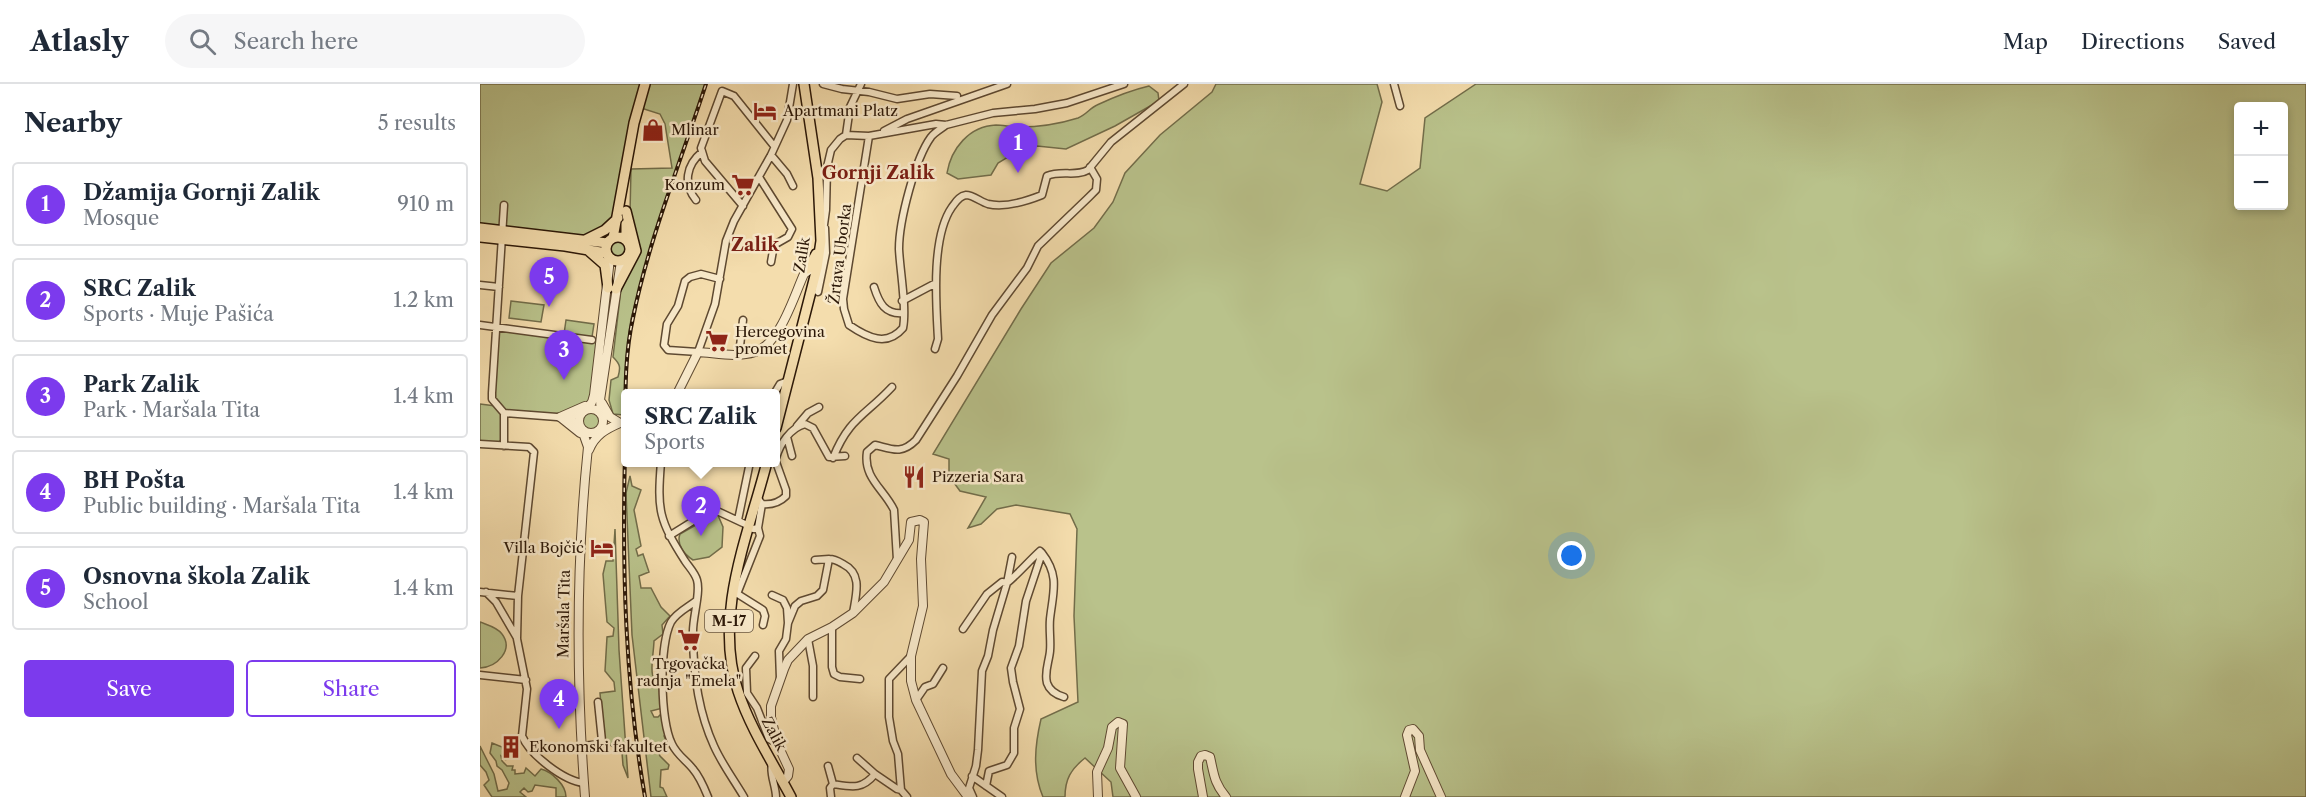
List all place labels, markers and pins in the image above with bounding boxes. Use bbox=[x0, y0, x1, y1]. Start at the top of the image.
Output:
hotel icon: Apartmani Platz bbox=[752, 98, 778, 124]
place label: Apartmani Platz bbox=[782, 101, 898, 120]
shop icon: Mlinar bbox=[640, 117, 666, 143]
place label: Mlinar bbox=[671, 120, 719, 139]
pin: 1 bbox=[998, 124, 1038, 173]
supermarket icon: Konzum bbox=[730, 172, 756, 198]
place label: Konzum bbox=[664, 175, 725, 194]
pin: 5 bbox=[530, 258, 568, 307]
place label: Hercegovina promet bbox=[735, 322, 825, 358]
supermarket icon: Hercegovina promet bbox=[704, 328, 730, 354]
pin: 3 bbox=[544, 330, 584, 380]
restaurant icon: Pizzeria Sara bbox=[901, 464, 927, 490]
place label: Pizzeria Sara bbox=[932, 467, 1024, 486]
pin: 2 bbox=[682, 486, 720, 536]
hotel icon: Villa Bojčić bbox=[589, 535, 615, 561]
place label: Villa Bojčić bbox=[502, 538, 584, 557]
supermarket icon: Trgovačka radnja "Emela" bbox=[676, 627, 702, 653]
place label: Trgovačka radnja "Emela" bbox=[637, 654, 741, 690]
pin: 4 bbox=[540, 680, 578, 729]
building icon: Ekonomski fakultet bbox=[498, 734, 524, 760]
place label: Ekonomski fakultet bbox=[529, 737, 668, 756]

